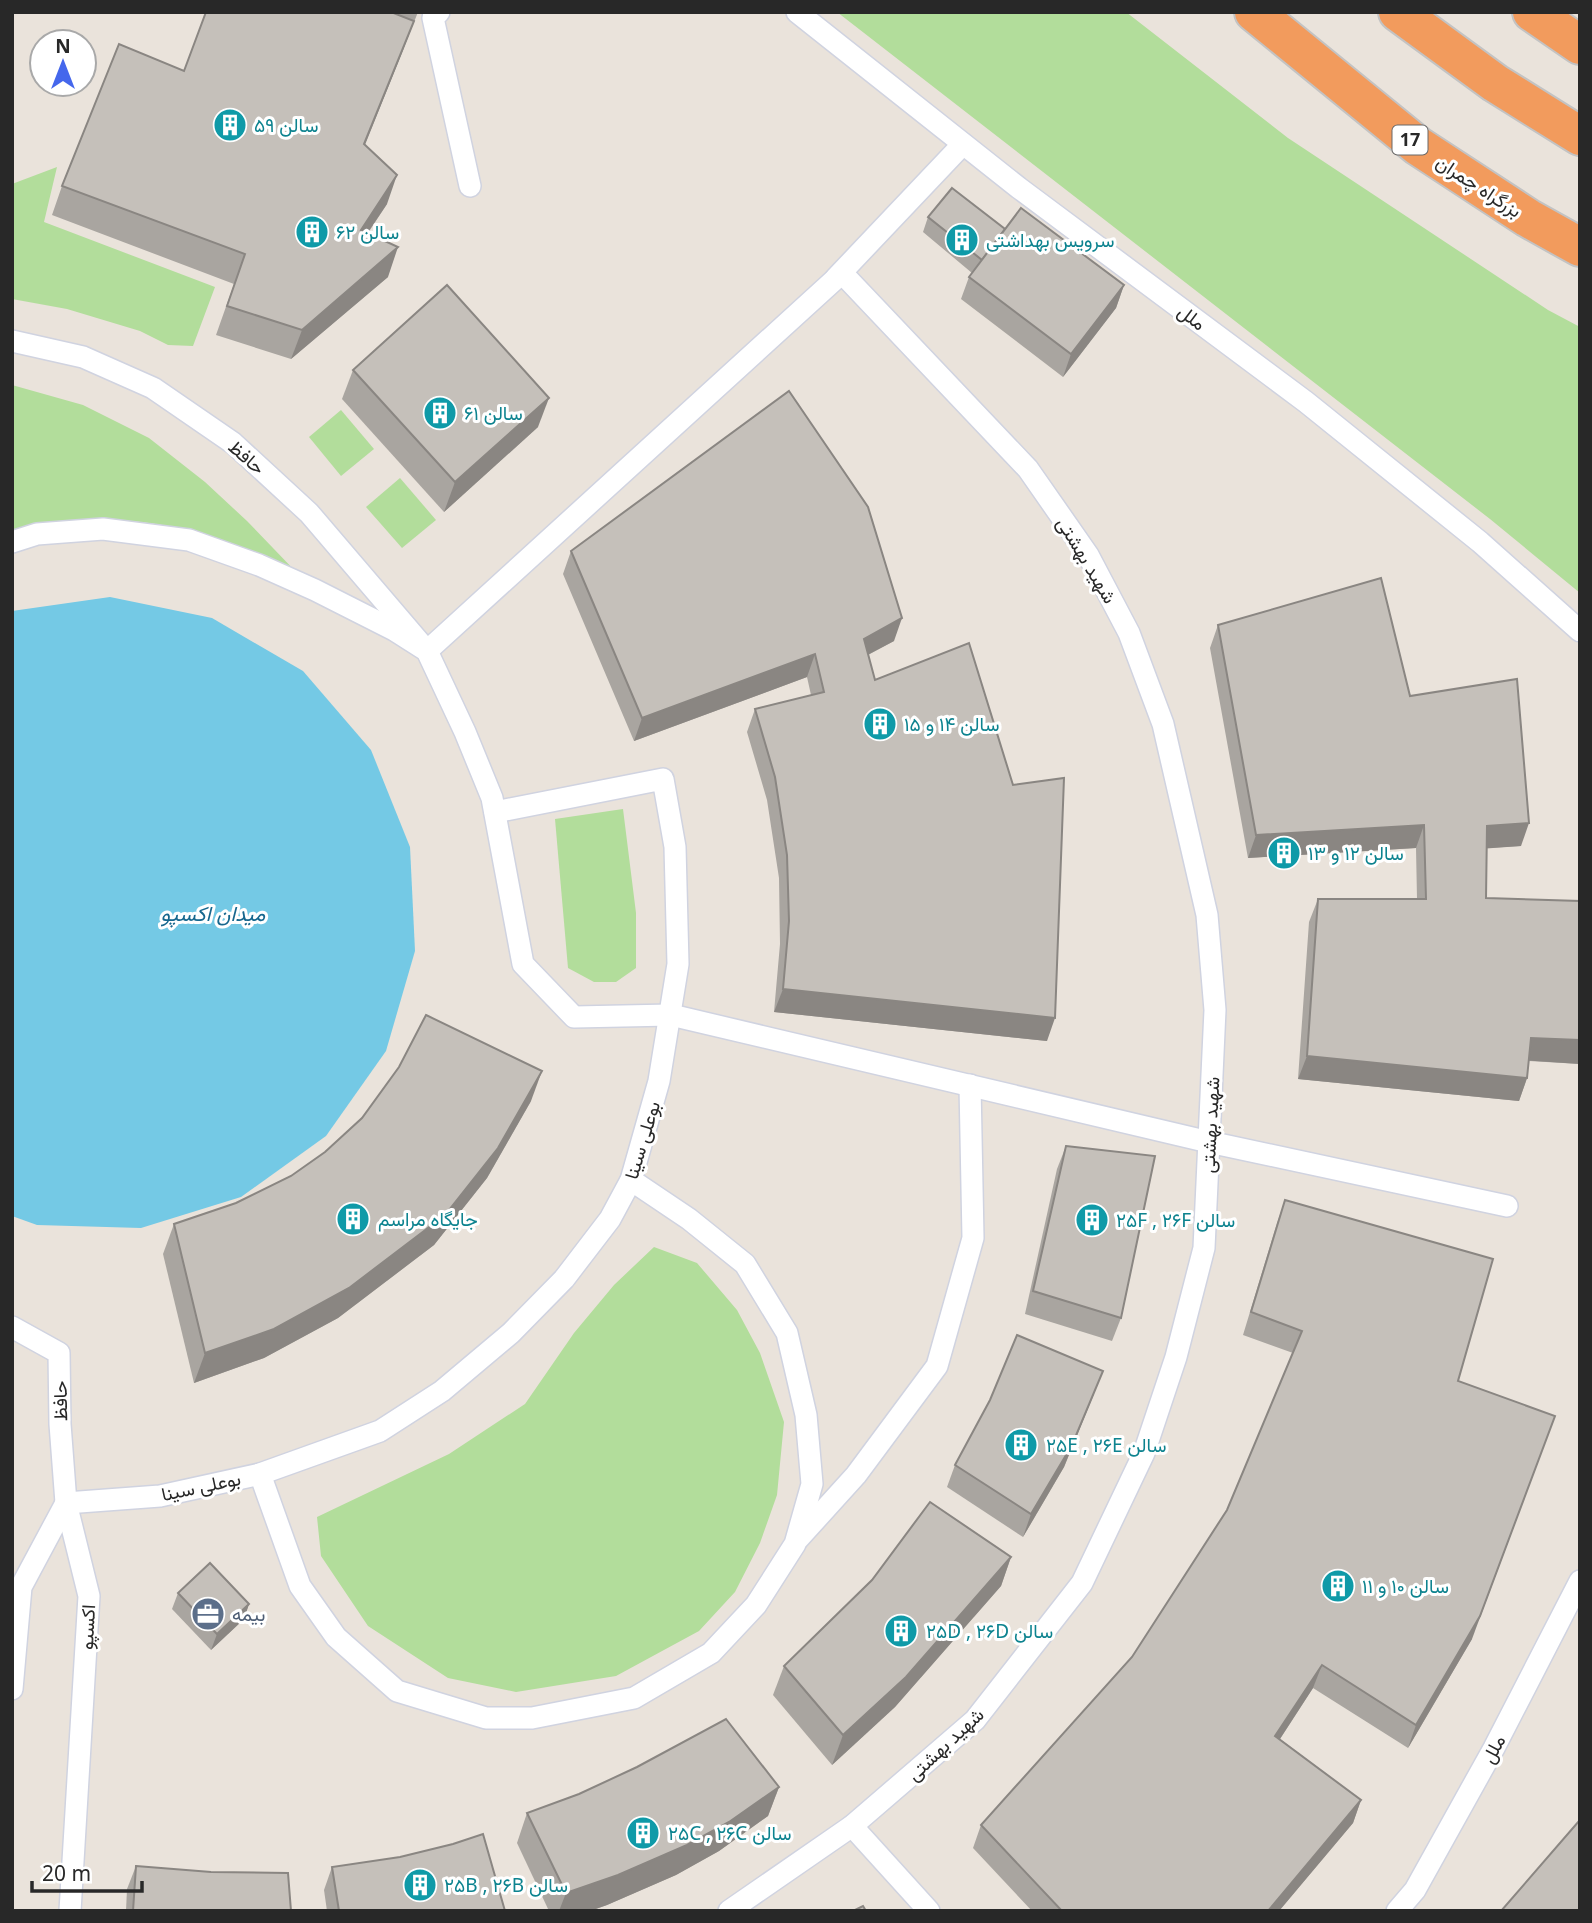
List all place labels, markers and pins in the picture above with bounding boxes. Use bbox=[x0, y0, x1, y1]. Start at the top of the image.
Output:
building icon: سالن ۵۹ bbox=[211, 106, 249, 144]
place label: سالن ۵۹ bbox=[254, 112, 318, 138]
building icon: سالن ۶۲ bbox=[293, 213, 331, 251]
place label: سالن ۶۲ bbox=[336, 219, 399, 245]
building icon: سرویس بهداشتی bbox=[943, 221, 981, 259]
place label: سرویس بهداشتی bbox=[986, 227, 1115, 253]
building icon: سالن ۶۱ bbox=[421, 394, 459, 432]
place label: سالن ۶۱ bbox=[464, 400, 523, 426]
building icon: سالن ۱۴ و ۱۵ bbox=[861, 705, 899, 743]
place label: سالن ۱۴ و ۱۵ bbox=[904, 711, 999, 737]
building icon: سالن ۱۲ و ۱۳ bbox=[1265, 834, 1303, 872]
place label: سالن ۱۲ و ۱۳ bbox=[1308, 840, 1404, 866]
building icon: جایگاه مراسم bbox=[334, 1200, 372, 1238]
building icon: ۲۵F , ۲۶F سالن bbox=[1073, 1201, 1111, 1239]
place label: جایگاه مراسم bbox=[378, 1206, 478, 1232]
place label: ۲۵F , ۲۶F سالن bbox=[1116, 1207, 1235, 1233]
building icon: ۲۵E , ۲۶E سالن bbox=[1002, 1426, 1040, 1464]
place label: ۲۵E , ۲۶E سالن bbox=[1046, 1432, 1167, 1458]
building icon: سالن ۱۰ و ۱۱ bbox=[1319, 1567, 1357, 1605]
place label: سالن ۱۰ و ۱۱ bbox=[1362, 1573, 1449, 1599]
office icon: بیمه bbox=[189, 1595, 227, 1633]
place label: بیمه bbox=[232, 1601, 265, 1627]
building icon: ۲۵D , ۲۶D سالن bbox=[882, 1612, 920, 1650]
place label: ۲۵D , ۲۶D سالن bbox=[926, 1618, 1053, 1644]
building icon: ۲۵C , ۲۶C سالن bbox=[624, 1814, 662, 1852]
place label: ۲۵C , ۲۶C سالن bbox=[668, 1820, 791, 1846]
building icon: ۲۵B , ۲۶B سالن bbox=[401, 1866, 439, 1904]
place label: ۲۵B , ۲۶B سالن bbox=[444, 1872, 568, 1898]

